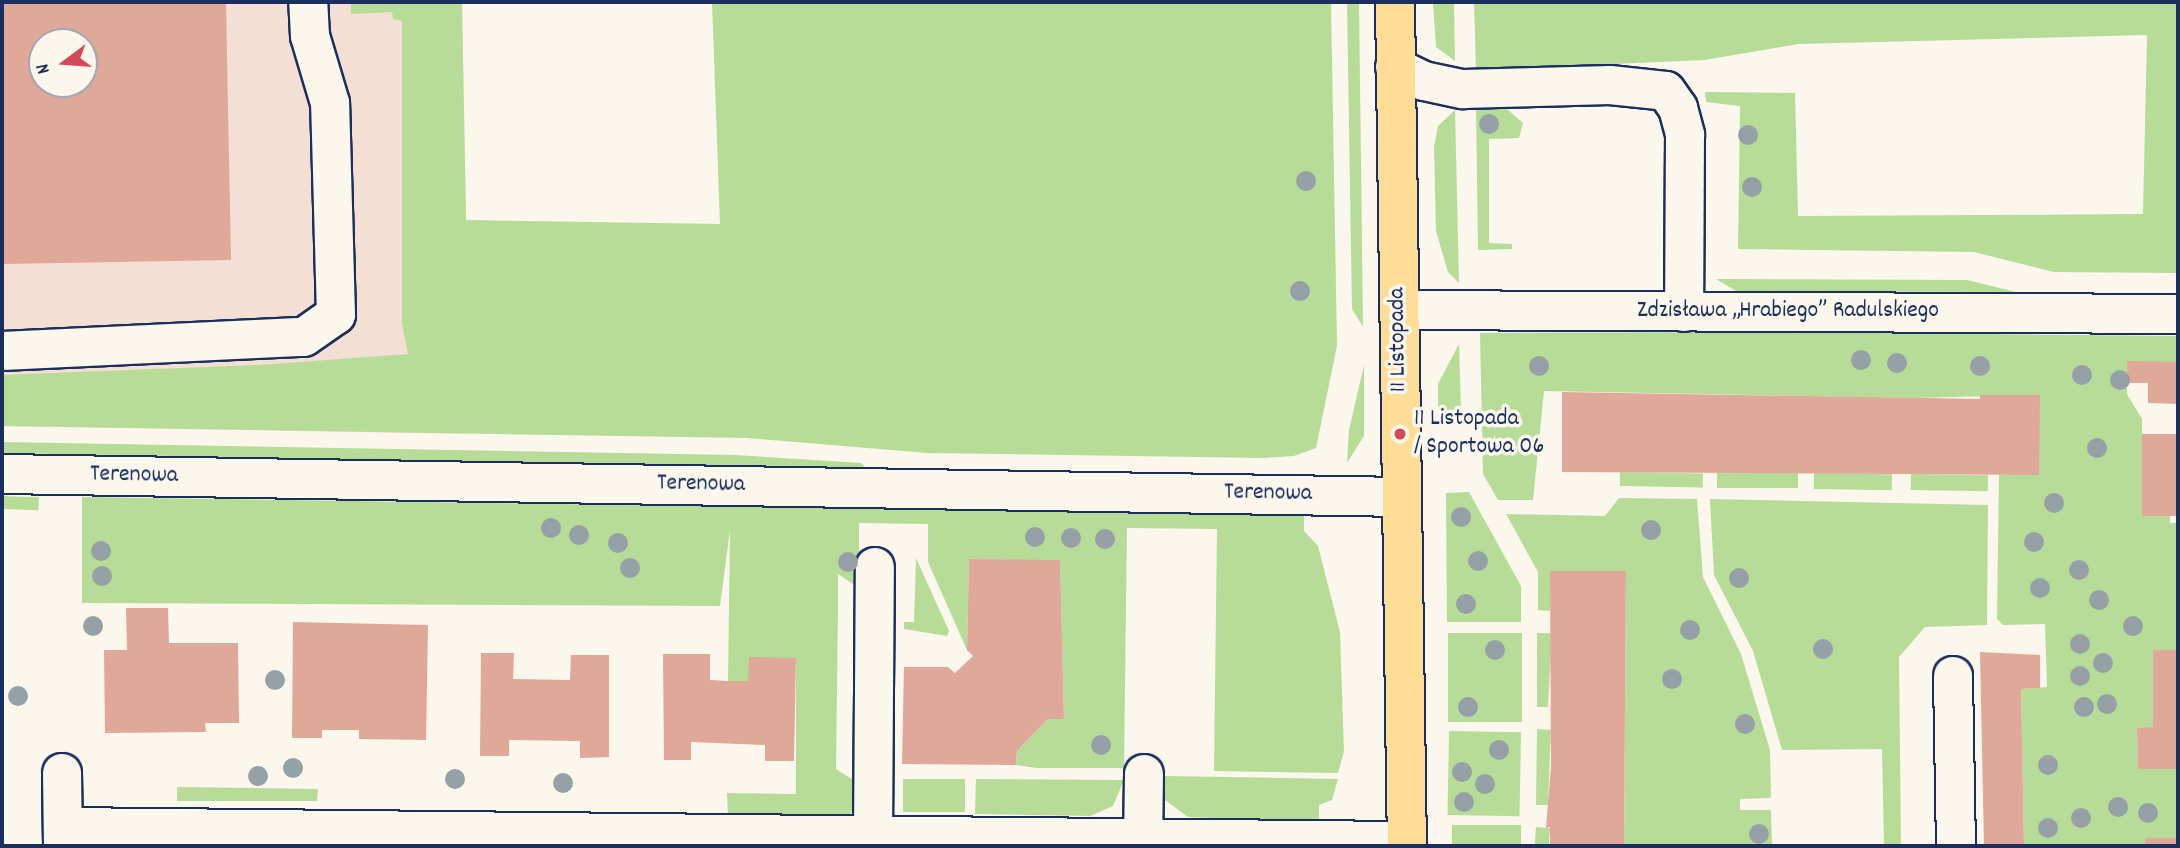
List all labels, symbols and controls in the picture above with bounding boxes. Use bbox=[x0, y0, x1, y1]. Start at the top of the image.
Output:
north arrow bbox=[28, 28, 98, 98]
text: N bbox=[30, 60, 59, 77]
street label: 11 Listopada bbox=[1384, 287, 1414, 393]
street label: Zdzisława „Hrabiego” Radulskiego bbox=[1637, 298, 1939, 326]
place label: 11 Listopada / Sportowa 06 bbox=[1414, 406, 1544, 462]
marker: 11 Listopada / Sportowa 06 bbox=[1392, 426, 1408, 442]
street label: Terenowa bbox=[90, 461, 178, 491]
street label: Terenowa bbox=[657, 470, 745, 500]
street label: Terenowa bbox=[1224, 479, 1312, 509]

